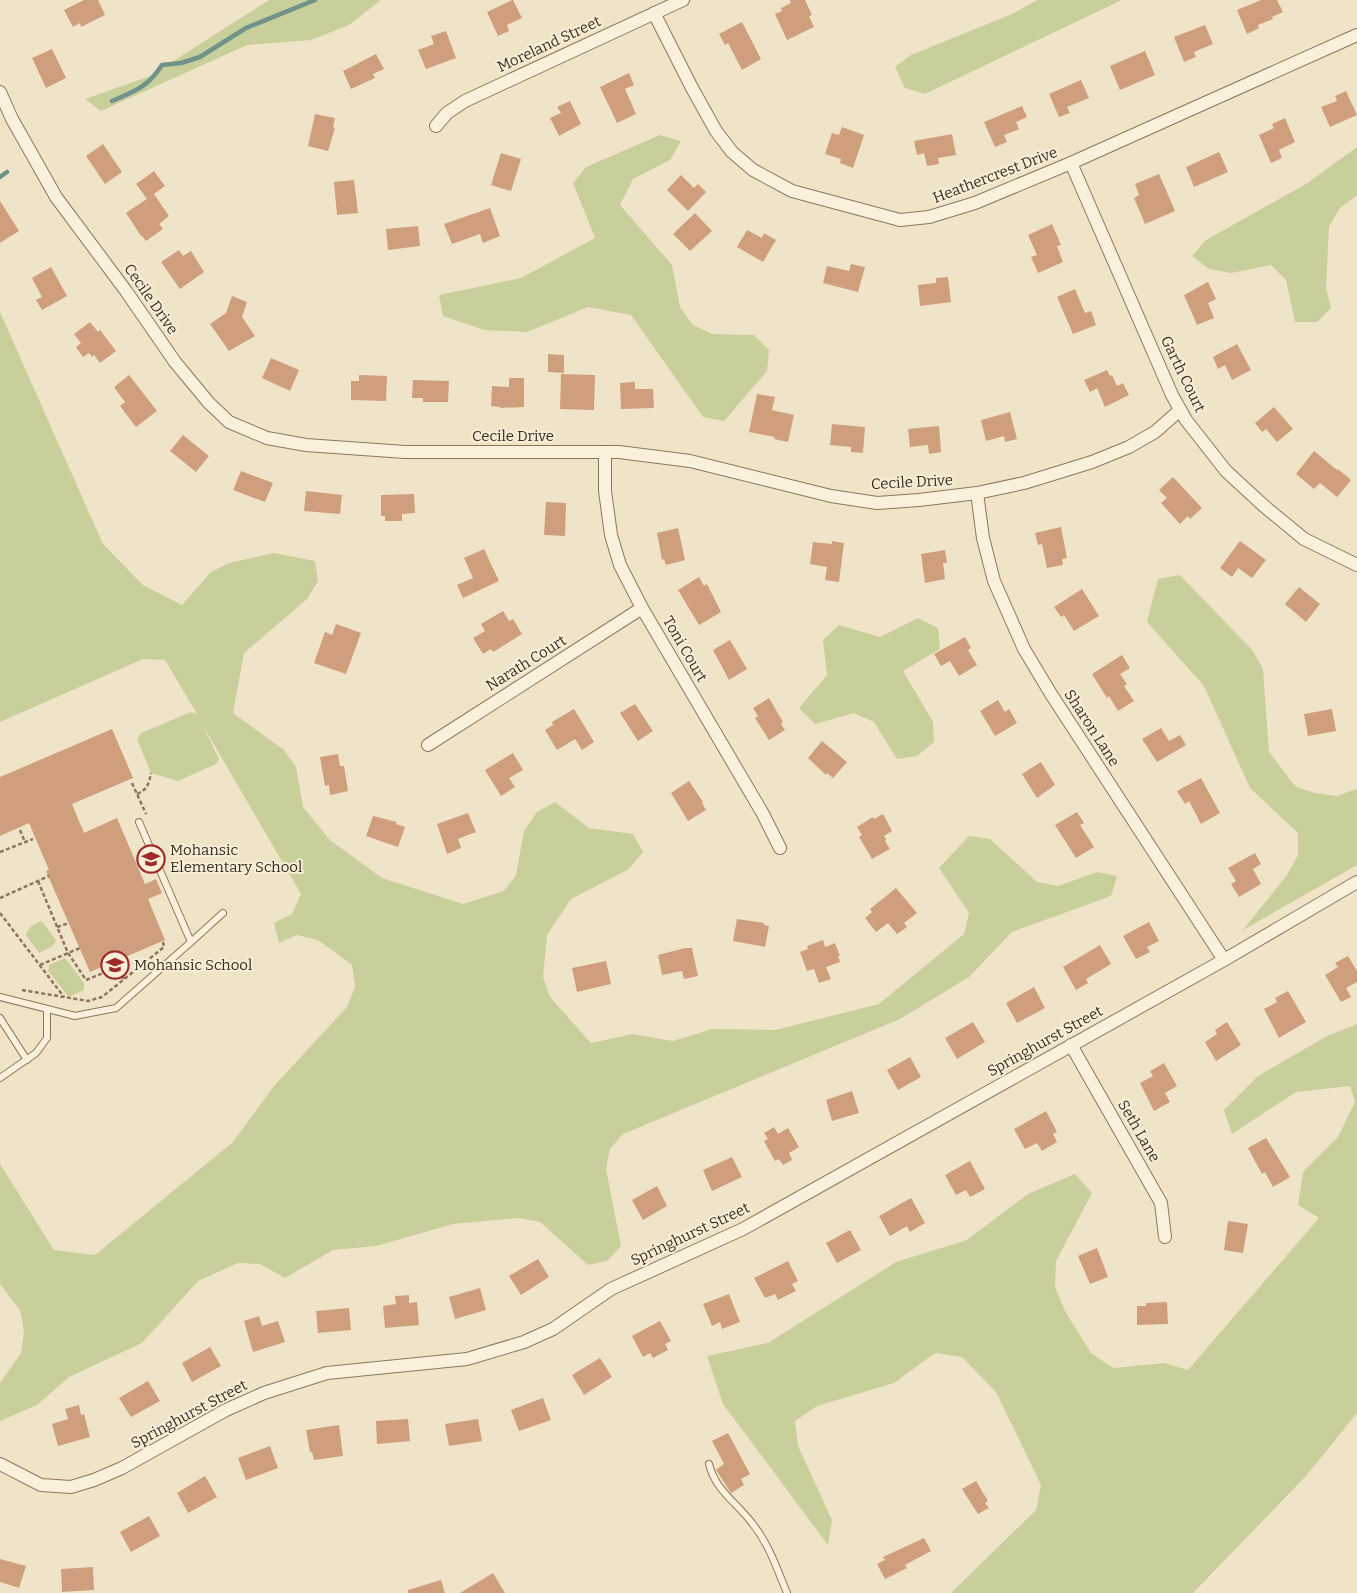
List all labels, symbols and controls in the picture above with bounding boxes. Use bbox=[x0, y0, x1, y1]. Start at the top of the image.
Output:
street label: Moreland Street bbox=[494, 12, 604, 76]
street label: Heathercrest Drive bbox=[930, 143, 1060, 207]
street label: Cecile Drive bbox=[120, 260, 182, 338]
street label: Garth Court bbox=[1157, 333, 1209, 416]
street label: Cecile Drive bbox=[472, 427, 554, 445]
street label: Cecile Drive bbox=[871, 471, 953, 493]
street label: Toni Court bbox=[659, 613, 711, 686]
street label: Narath Court bbox=[483, 631, 570, 695]
street label: Sharon Lane bbox=[1061, 686, 1123, 770]
place label: Mohansic Elementary School bbox=[170, 841, 302, 876]
school or university icon: Mohansic Elementary School bbox=[136, 844, 166, 874]
school or university icon: Mohansic School bbox=[100, 950, 130, 980]
place label: Mohansic School bbox=[134, 956, 252, 974]
street label: Springhurst Street bbox=[984, 1002, 1106, 1080]
street label: Seth Lane bbox=[1114, 1097, 1164, 1165]
street label: Springhurst Street bbox=[628, 1198, 753, 1269]
street label: Springhurst Street bbox=[128, 1375, 251, 1452]

